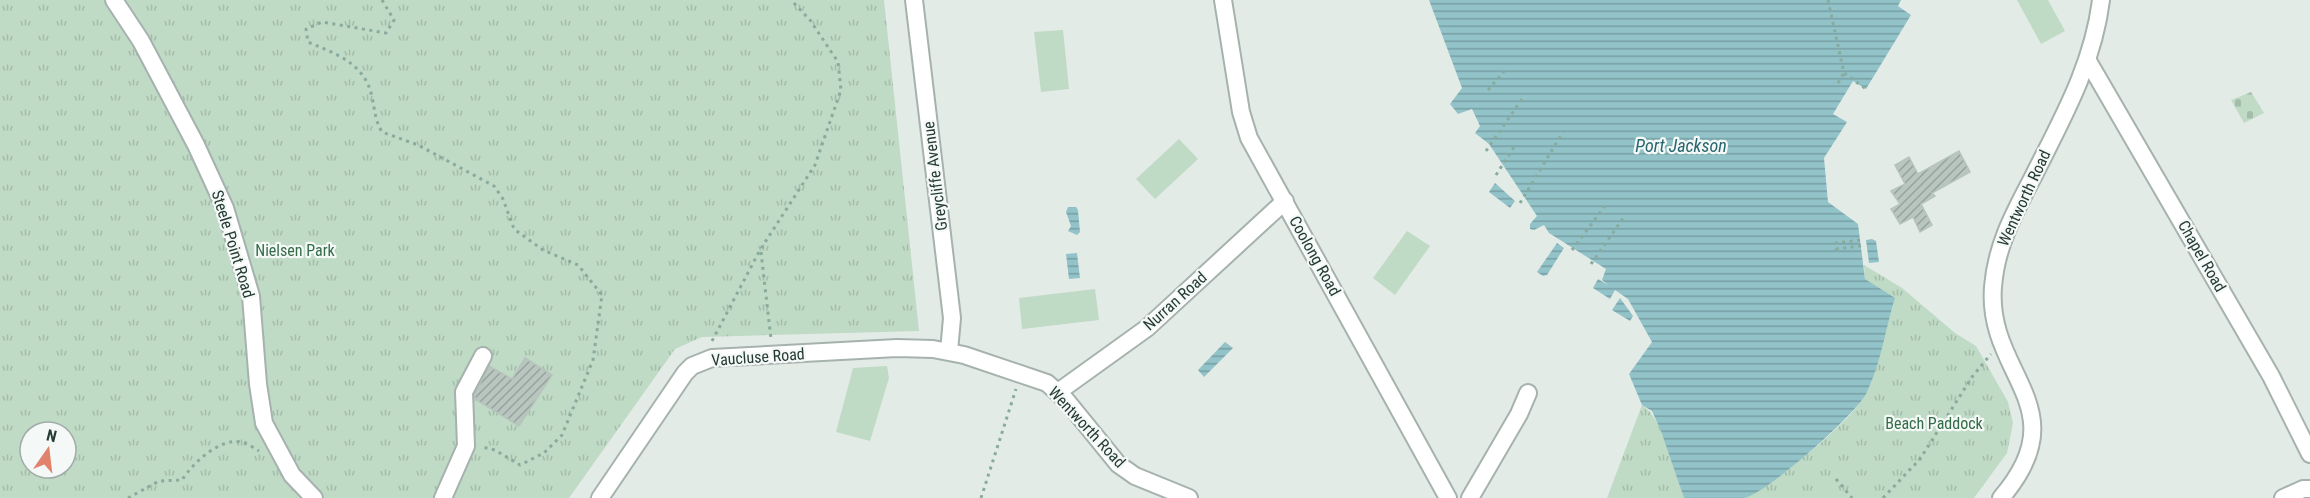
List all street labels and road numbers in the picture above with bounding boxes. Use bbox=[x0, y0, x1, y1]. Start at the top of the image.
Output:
street label: Greycliffe Avenue bbox=[919, 120, 951, 232]
street label: Wentworth Road bbox=[1993, 147, 2055, 249]
street label: Steele Point Road bbox=[208, 188, 258, 300]
street label: Coolong Road bbox=[1285, 213, 1345, 299]
street label: Chapel Road bbox=[2174, 217, 2230, 295]
street label: Nurran Road bbox=[1140, 268, 1210, 334]
street label: Vaucluse Road bbox=[711, 344, 805, 370]
street label: Wentworth Road bbox=[1045, 383, 1129, 471]

